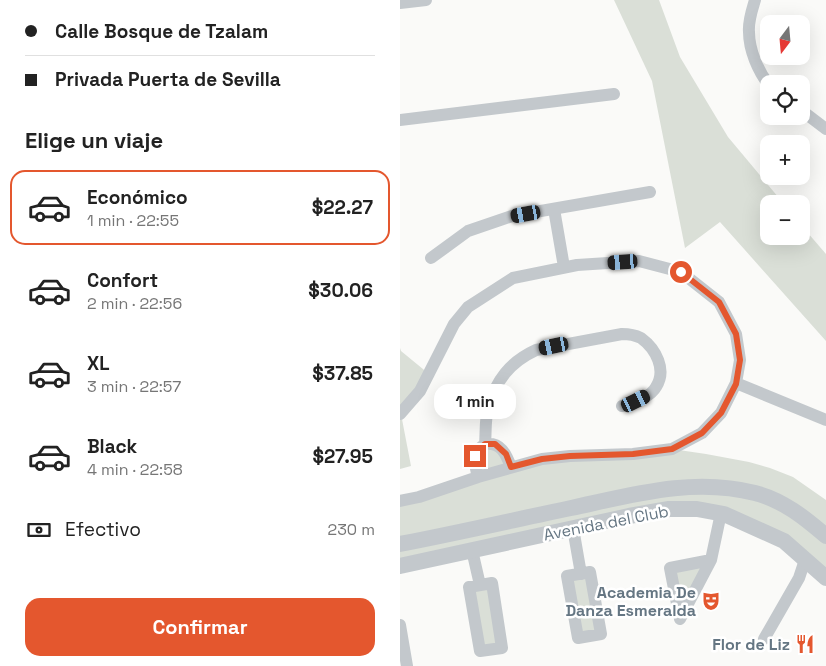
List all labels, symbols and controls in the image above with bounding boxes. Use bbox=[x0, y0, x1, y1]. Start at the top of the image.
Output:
north arrow bbox=[760, 15, 810, 65]
map controls bbox=[760, 15, 810, 245]
text: Calle Bosque de Tzalam bbox=[55, 19, 268, 44]
text: Privada Puerta de Sevilla bbox=[55, 67, 281, 92]
button: locate bbox=[760, 75, 810, 125]
text: Elige un viaje bbox=[25, 126, 163, 154]
button: + bbox=[760, 135, 810, 185]
icon: car bbox=[27, 185, 72, 230]
text: Económico bbox=[87, 185, 188, 210]
text: $22.27 bbox=[312, 195, 373, 220]
button: − bbox=[760, 195, 810, 245]
car bbox=[509, 204, 542, 224]
text: 1 min · 22:55 bbox=[87, 210, 179, 231]
car bbox=[607, 253, 638, 271]
route start bbox=[670, 261, 692, 283]
icon: car bbox=[27, 268, 72, 313]
text: Confort bbox=[87, 268, 158, 293]
text: $30.06 bbox=[308, 278, 373, 303]
text: 2 min · 22:56 bbox=[87, 293, 182, 314]
car bbox=[537, 336, 570, 356]
icon: car bbox=[27, 351, 72, 396]
text: XL bbox=[87, 351, 110, 376]
text: $37.85 bbox=[312, 361, 373, 386]
text: 3 min · 22:57 bbox=[87, 376, 181, 397]
callout: 1 min bbox=[434, 384, 516, 418]
car bbox=[619, 388, 652, 414]
text: 1 min bbox=[455, 391, 495, 412]
icon: car bbox=[27, 434, 72, 479]
text: Black bbox=[87, 434, 137, 459]
text: $27.95 bbox=[312, 444, 373, 469]
route end bbox=[464, 445, 486, 467]
text: 4 min · 22:58 bbox=[87, 459, 183, 480]
street label: Avenida del Club bbox=[542, 501, 670, 545]
icon: cash bbox=[25, 516, 53, 544]
text: Efectivo bbox=[65, 517, 141, 542]
text: 230 m bbox=[328, 519, 375, 540]
place label: Academia De Danza Esmeralda bbox=[565, 582, 696, 621]
theatre icon: Academia De Danza Esmeralda bbox=[700, 590, 722, 612]
button: Confirmar bbox=[25, 598, 375, 656]
restaurant icon: Flor de Liz bbox=[794, 633, 816, 655]
place label: Flor de Liz bbox=[712, 634, 790, 655]

